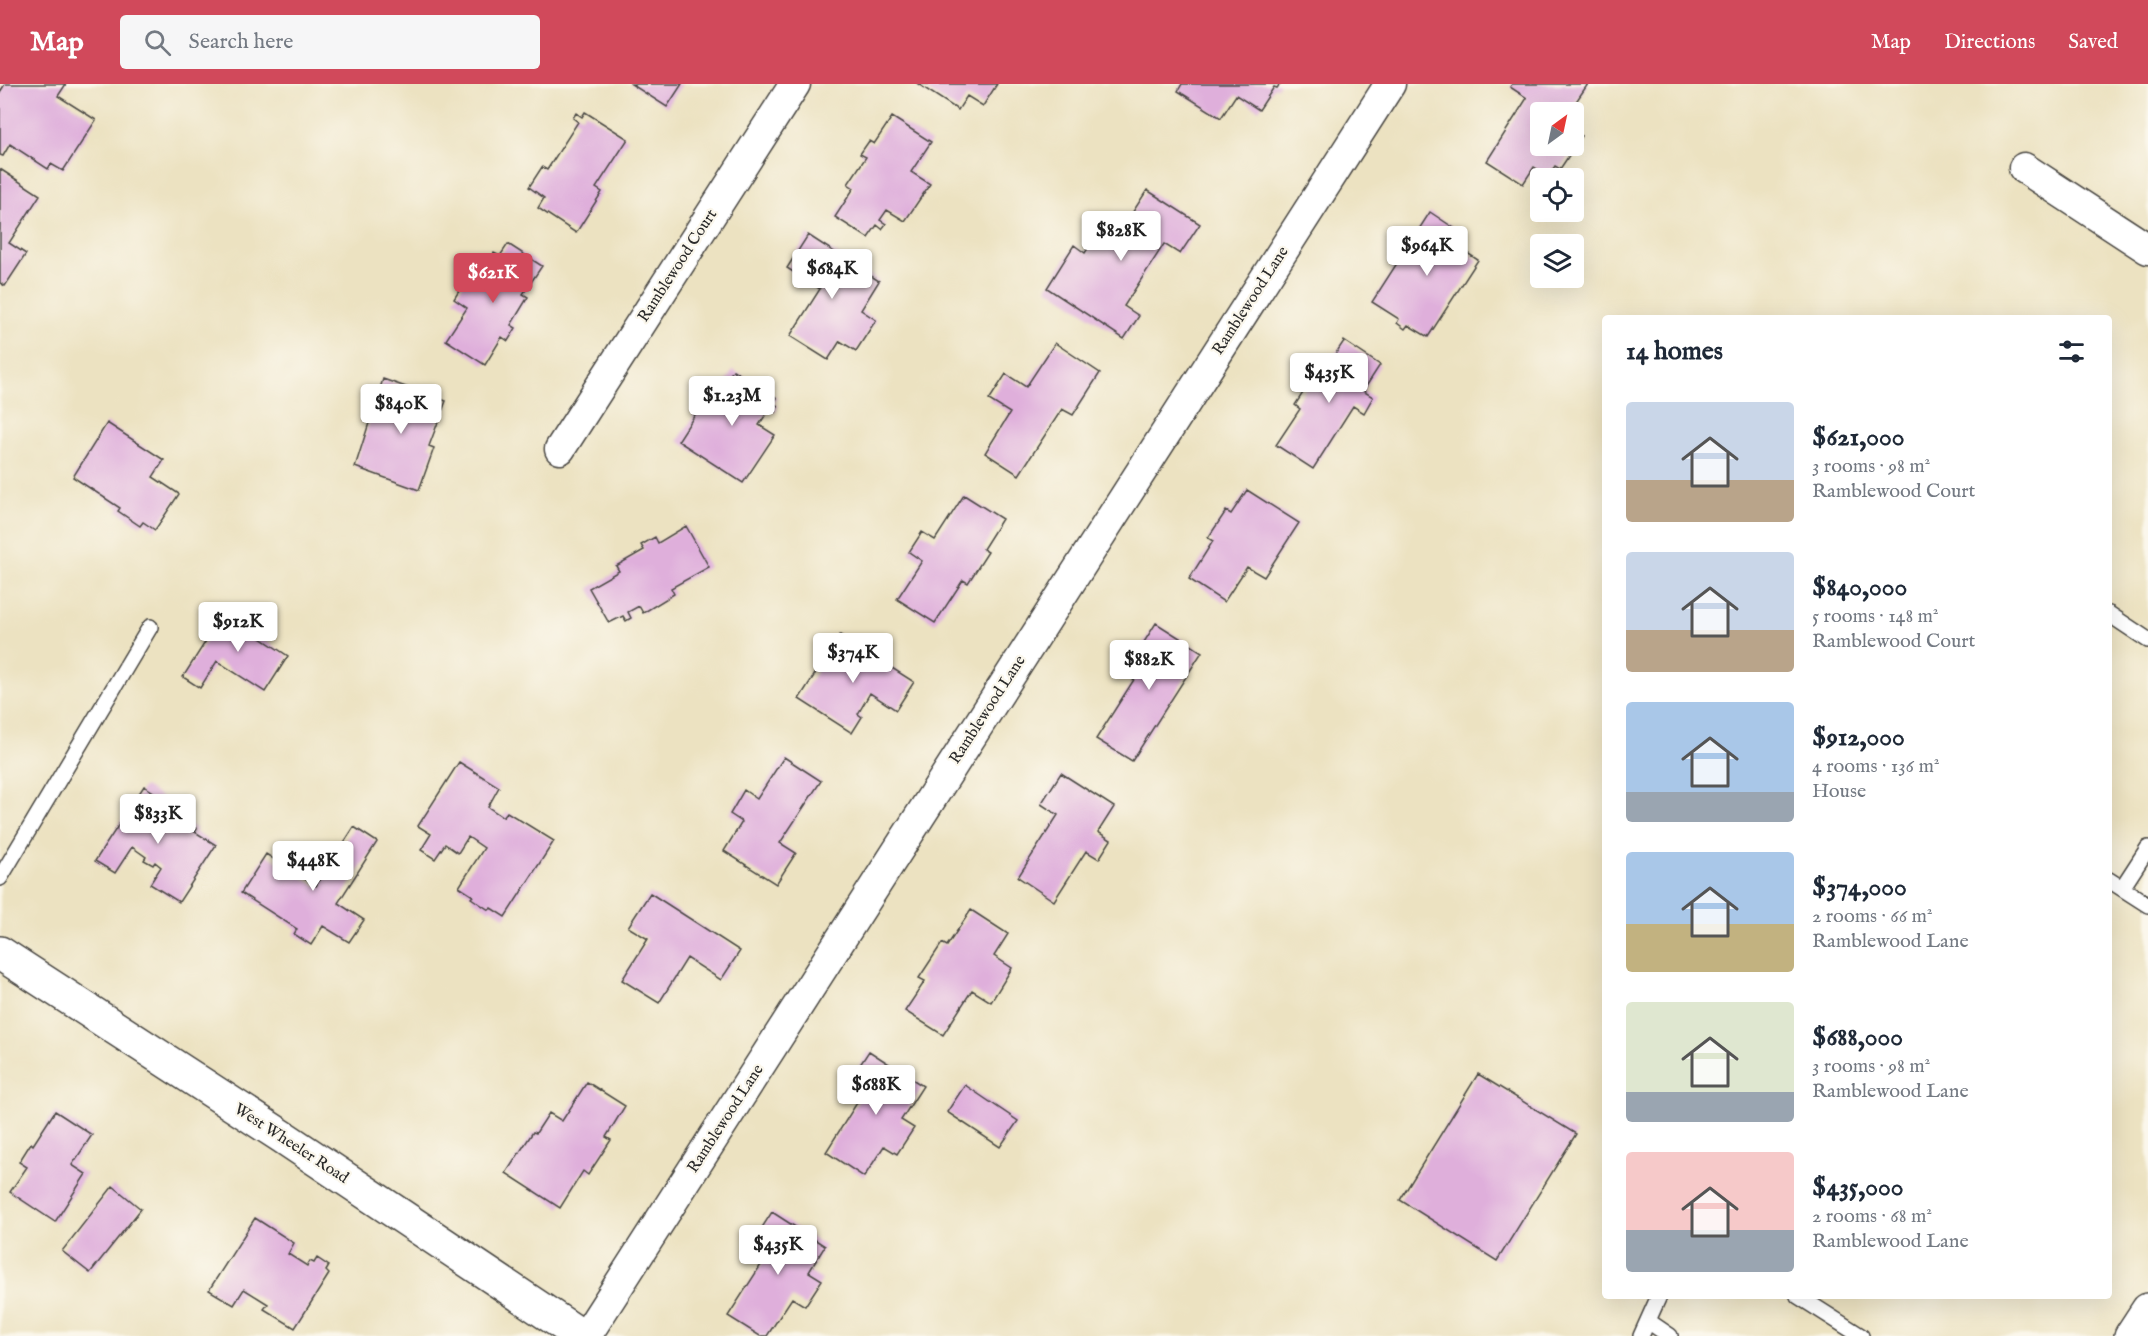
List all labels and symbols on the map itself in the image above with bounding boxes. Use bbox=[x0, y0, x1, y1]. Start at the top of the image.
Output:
north arrow bbox=[1530, 102, 1584, 156]
street label: Ramblewood Court bbox=[634, 205, 722, 326]
pin: $828K bbox=[1079, 211, 1163, 262]
pin: $964K bbox=[1385, 226, 1469, 277]
street label: Ramblewood Lane bbox=[1209, 243, 1293, 359]
pin: $684K bbox=[790, 249, 874, 300]
pin: $621K bbox=[451, 253, 535, 304]
pin: $435K bbox=[1287, 353, 1371, 404]
pin: $1.23M bbox=[683, 376, 781, 427]
pin: $840K bbox=[359, 384, 443, 435]
pin: $912K bbox=[196, 602, 280, 653]
pin: $374K bbox=[811, 633, 895, 684]
pin: $882K bbox=[1107, 640, 1191, 691]
street label: Ramblewood Lane bbox=[946, 652, 1030, 768]
pin: $833K bbox=[116, 794, 200, 845]
pin: $448K bbox=[271, 841, 355, 892]
street label: Ramblewood Lane bbox=[684, 1061, 768, 1177]
pin: $688K bbox=[834, 1065, 918, 1116]
street label: West Wheeler Road bbox=[230, 1099, 352, 1189]
pin: $435K bbox=[736, 1225, 820, 1276]

